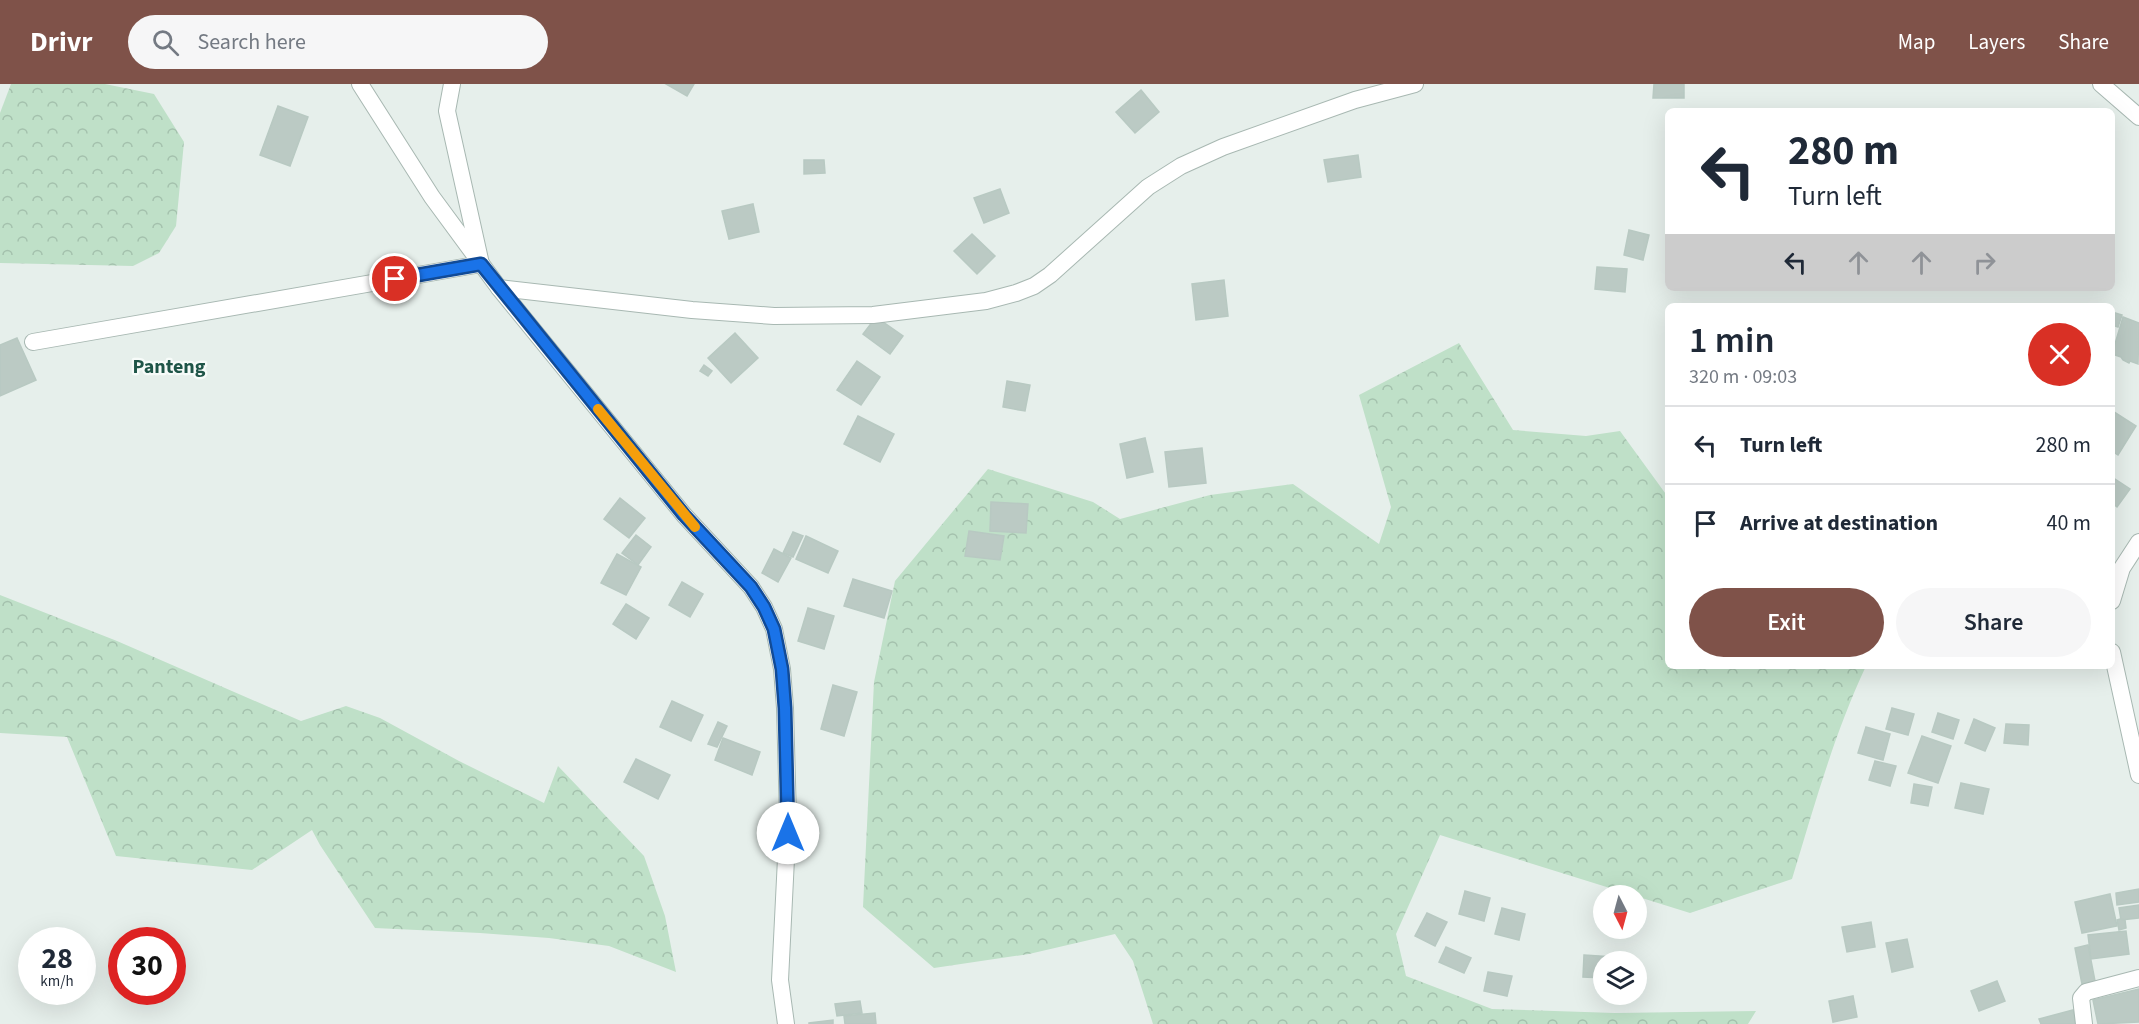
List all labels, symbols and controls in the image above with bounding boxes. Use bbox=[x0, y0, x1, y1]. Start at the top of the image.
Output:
search box bbox=[128, 15, 548, 69]
text: Drivr bbox=[30, 22, 92, 62]
icon: search bbox=[149, 26, 182, 59]
text: Search here bbox=[197, 26, 306, 58]
text: Map bbox=[1898, 27, 1935, 57]
text: Layers bbox=[1968, 27, 2025, 57]
text: Share bbox=[2058, 27, 2109, 57]
text: 280 m bbox=[1788, 121, 1899, 181]
icon: left bbox=[1689, 132, 1767, 210]
text: Turn left bbox=[1788, 177, 1882, 216]
icon: left bbox=[1779, 246, 1812, 279]
icon: ahead bbox=[1842, 246, 1875, 279]
icon: ahead bbox=[1905, 246, 1938, 279]
icon: right bbox=[1968, 246, 2001, 279]
pin bbox=[369, 253, 420, 304]
icon: arrive bbox=[378, 262, 411, 295]
text: 1 min bbox=[1689, 315, 1775, 366]
button: close bbox=[2028, 323, 2091, 386]
district label: Panteng bbox=[132, 353, 206, 381]
text: 320 m · 09:03 bbox=[1689, 363, 1797, 391]
icon: left bbox=[1689, 429, 1722, 462]
text: Turn left bbox=[1740, 429, 1822, 461]
text: 280 m bbox=[2036, 429, 2091, 461]
icon: arrive bbox=[1689, 507, 1722, 540]
text: Arrive at destination bbox=[1740, 507, 1938, 539]
text: 40 m bbox=[2046, 507, 2091, 539]
button: Exit bbox=[1689, 588, 1884, 657]
button: Share bbox=[1896, 588, 2091, 657]
position arrow bbox=[756, 801, 820, 865]
north arrow bbox=[1593, 885, 1647, 939]
map controls bbox=[1593, 885, 1647, 1005]
speed limit sign: 30 bbox=[108, 927, 186, 1005]
text: 28 bbox=[41, 937, 73, 980]
button: layers bbox=[1593, 951, 1647, 1005]
text: km/h bbox=[40, 971, 74, 992]

